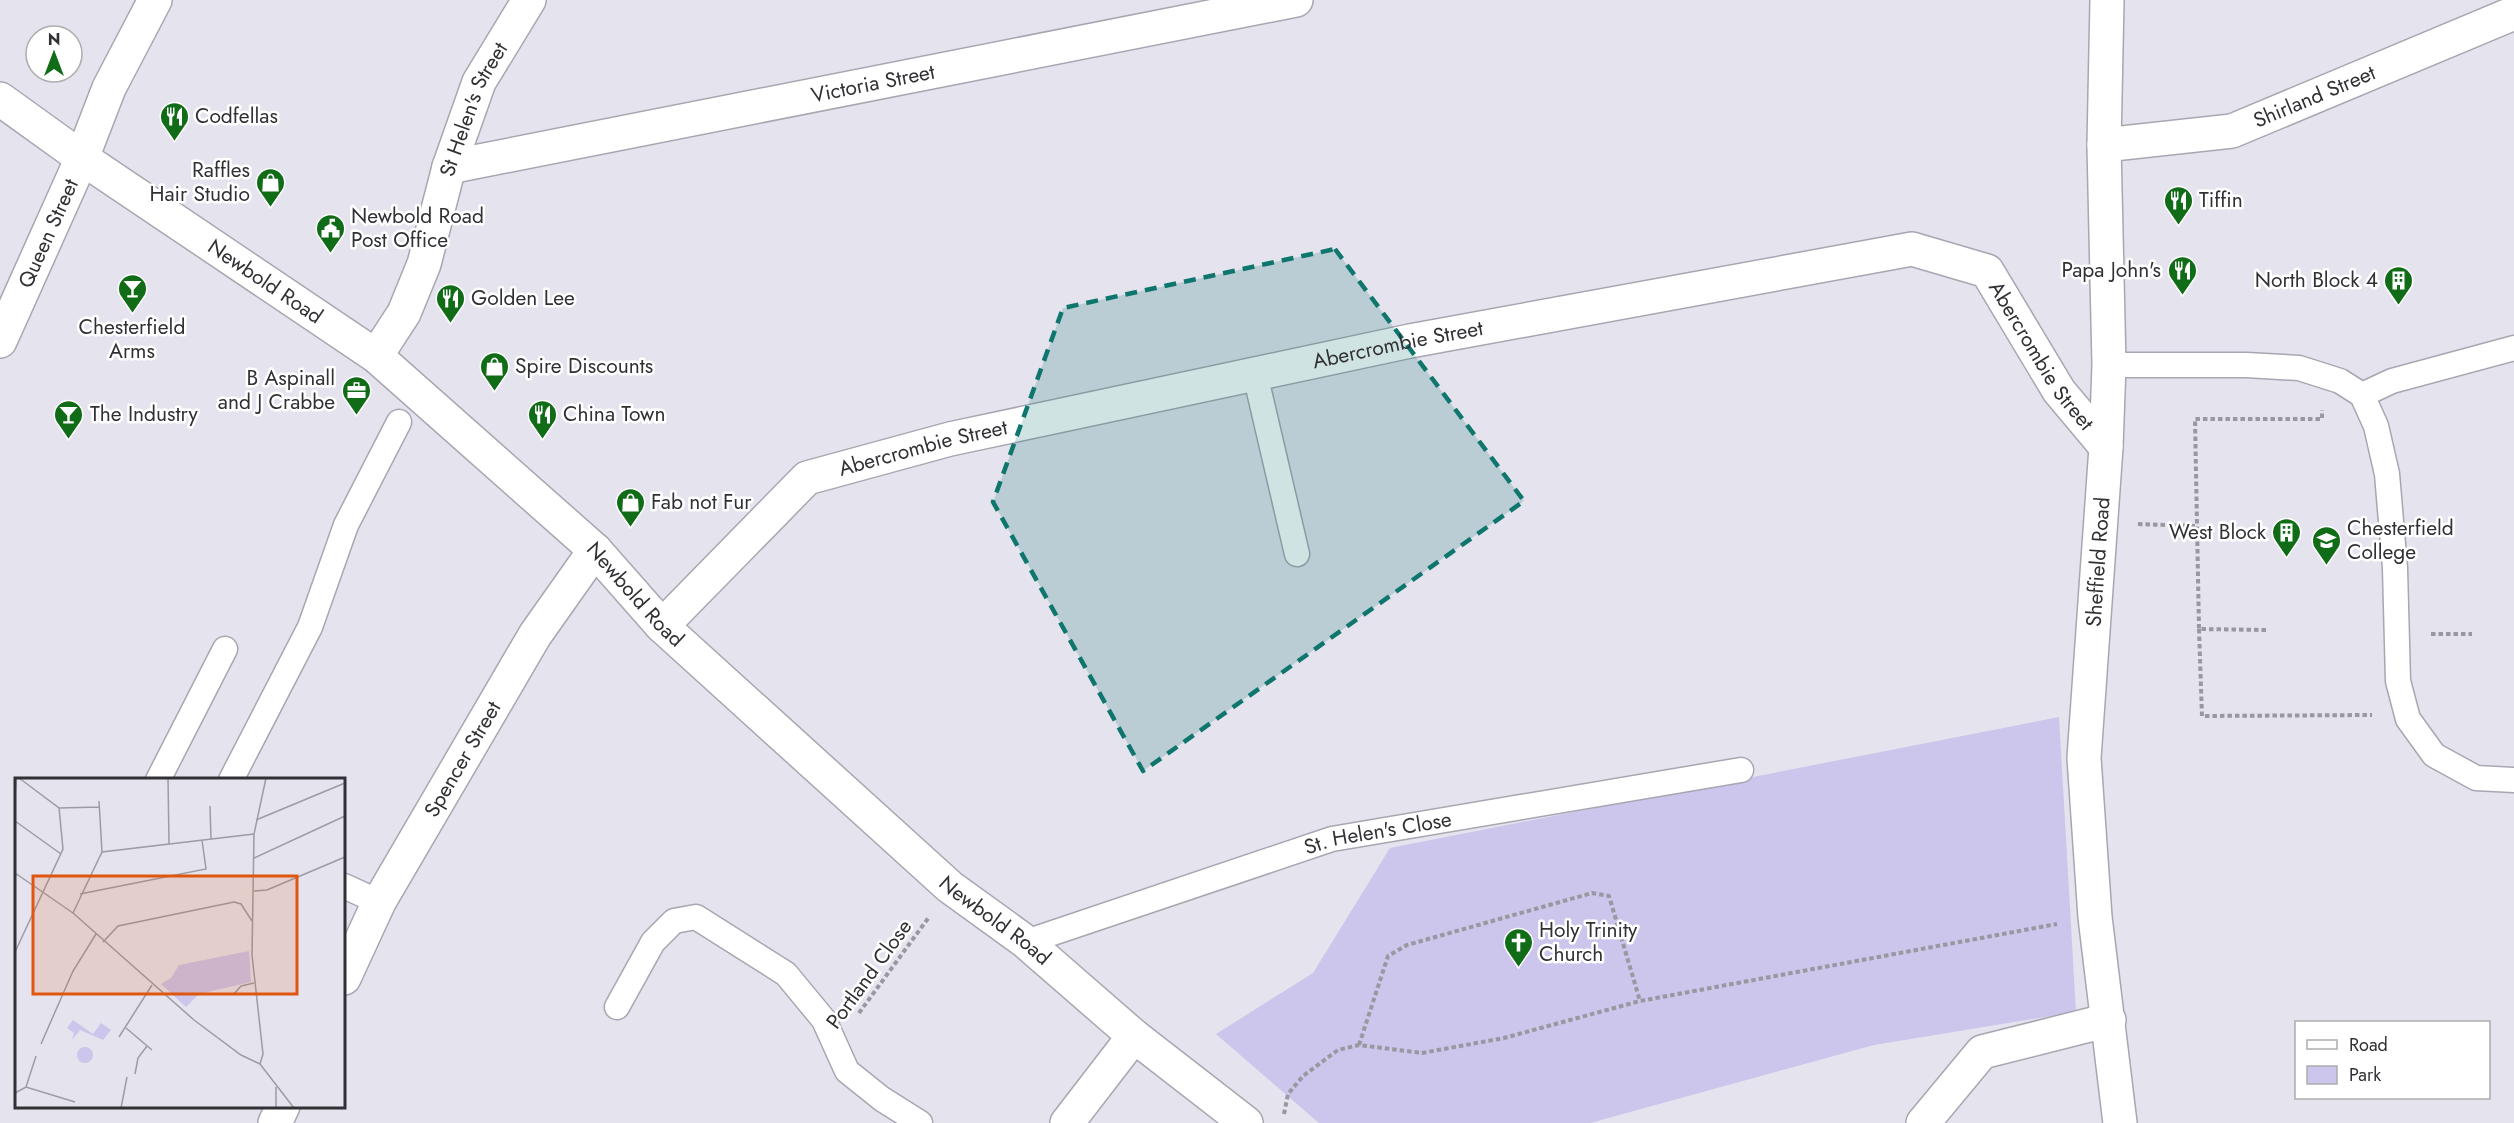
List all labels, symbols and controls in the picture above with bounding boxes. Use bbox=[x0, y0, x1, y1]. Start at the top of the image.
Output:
north arrow bbox=[24, 24, 84, 84]
text: N bbox=[48, 28, 60, 51]
street label: St Helen's Street bbox=[432, 36, 515, 180]
street label: Victoria Street bbox=[809, 57, 937, 110]
street label: Shirland Street bbox=[2249, 58, 2380, 135]
restaurant icon: Codfellas bbox=[158, 100, 190, 142]
place label: Codfellas bbox=[195, 101, 278, 131]
place label: Raffles Hair Studio bbox=[149, 155, 250, 209]
shop icon: Raffles Hair Studio bbox=[255, 166, 287, 208]
street label: Queen Street bbox=[11, 174, 86, 293]
restaurant icon: Tiffin bbox=[2162, 184, 2194, 226]
place label: Tiffin bbox=[2199, 185, 2243, 215]
place label: Newbold Road Post Office bbox=[351, 201, 484, 255]
public building icon: Newbold Road Post Office bbox=[314, 212, 346, 254]
street label: Newbold Road bbox=[202, 232, 329, 331]
restaurant icon: Papa John's bbox=[2166, 254, 2198, 296]
place label: Papa John's bbox=[2061, 255, 2161, 285]
building icon: North Block 4 bbox=[2383, 264, 2415, 306]
place label: North Block 4 bbox=[2255, 265, 2378, 295]
bar icon: Chesterfield Arms bbox=[116, 272, 148, 314]
street label: Abercrombie Street bbox=[1981, 275, 2101, 437]
restaurant icon: Golden Lee bbox=[434, 282, 466, 324]
place label: Golden Lee bbox=[471, 283, 575, 313]
place label: Chesterfield Arms bbox=[79, 312, 185, 366]
street label: Abercrombie Street bbox=[1310, 313, 1485, 376]
shop icon: Spire Discounts bbox=[478, 350, 510, 392]
place label: Spire Discounts bbox=[515, 351, 653, 381]
place label: B Aspinall and J Crabbe bbox=[218, 363, 335, 417]
office icon: B Aspinall and J Crabbe bbox=[340, 374, 372, 416]
bar icon: The Industry bbox=[53, 398, 85, 440]
restaurant icon: China Town bbox=[526, 398, 558, 440]
place label: The Industry bbox=[90, 399, 198, 429]
place label: China Town bbox=[563, 399, 665, 429]
street label: Abercrombie Street bbox=[835, 412, 1010, 484]
shop icon: Fab not Fur bbox=[614, 486, 646, 528]
place label: Fab not Fur bbox=[651, 487, 752, 517]
street label: Sheffield Road bbox=[2079, 496, 2117, 628]
place label: Chesterfield College bbox=[2347, 513, 2454, 567]
building icon: West Block bbox=[2271, 516, 2303, 558]
place label: West Block bbox=[2169, 517, 2267, 547]
school or university icon: Chesterfield College bbox=[2310, 524, 2342, 566]
street label: Newbold Road bbox=[579, 535, 691, 654]
street label: Spencer Street bbox=[417, 696, 508, 823]
inset map bbox=[15, 778, 345, 1108]
street label: St. Helen's Close bbox=[1300, 804, 1454, 862]
street label: Newbold Road bbox=[932, 869, 1057, 972]
street label: Portland Close bbox=[819, 913, 919, 1035]
place label: Holy Trinity Church bbox=[1539, 915, 1638, 969]
church icon: Holy Trinity Church bbox=[1502, 926, 1534, 968]
legend bbox=[2295, 1021, 2490, 1099]
text: Road bbox=[2349, 1032, 2388, 1058]
text: Park bbox=[2349, 1062, 2381, 1088]

